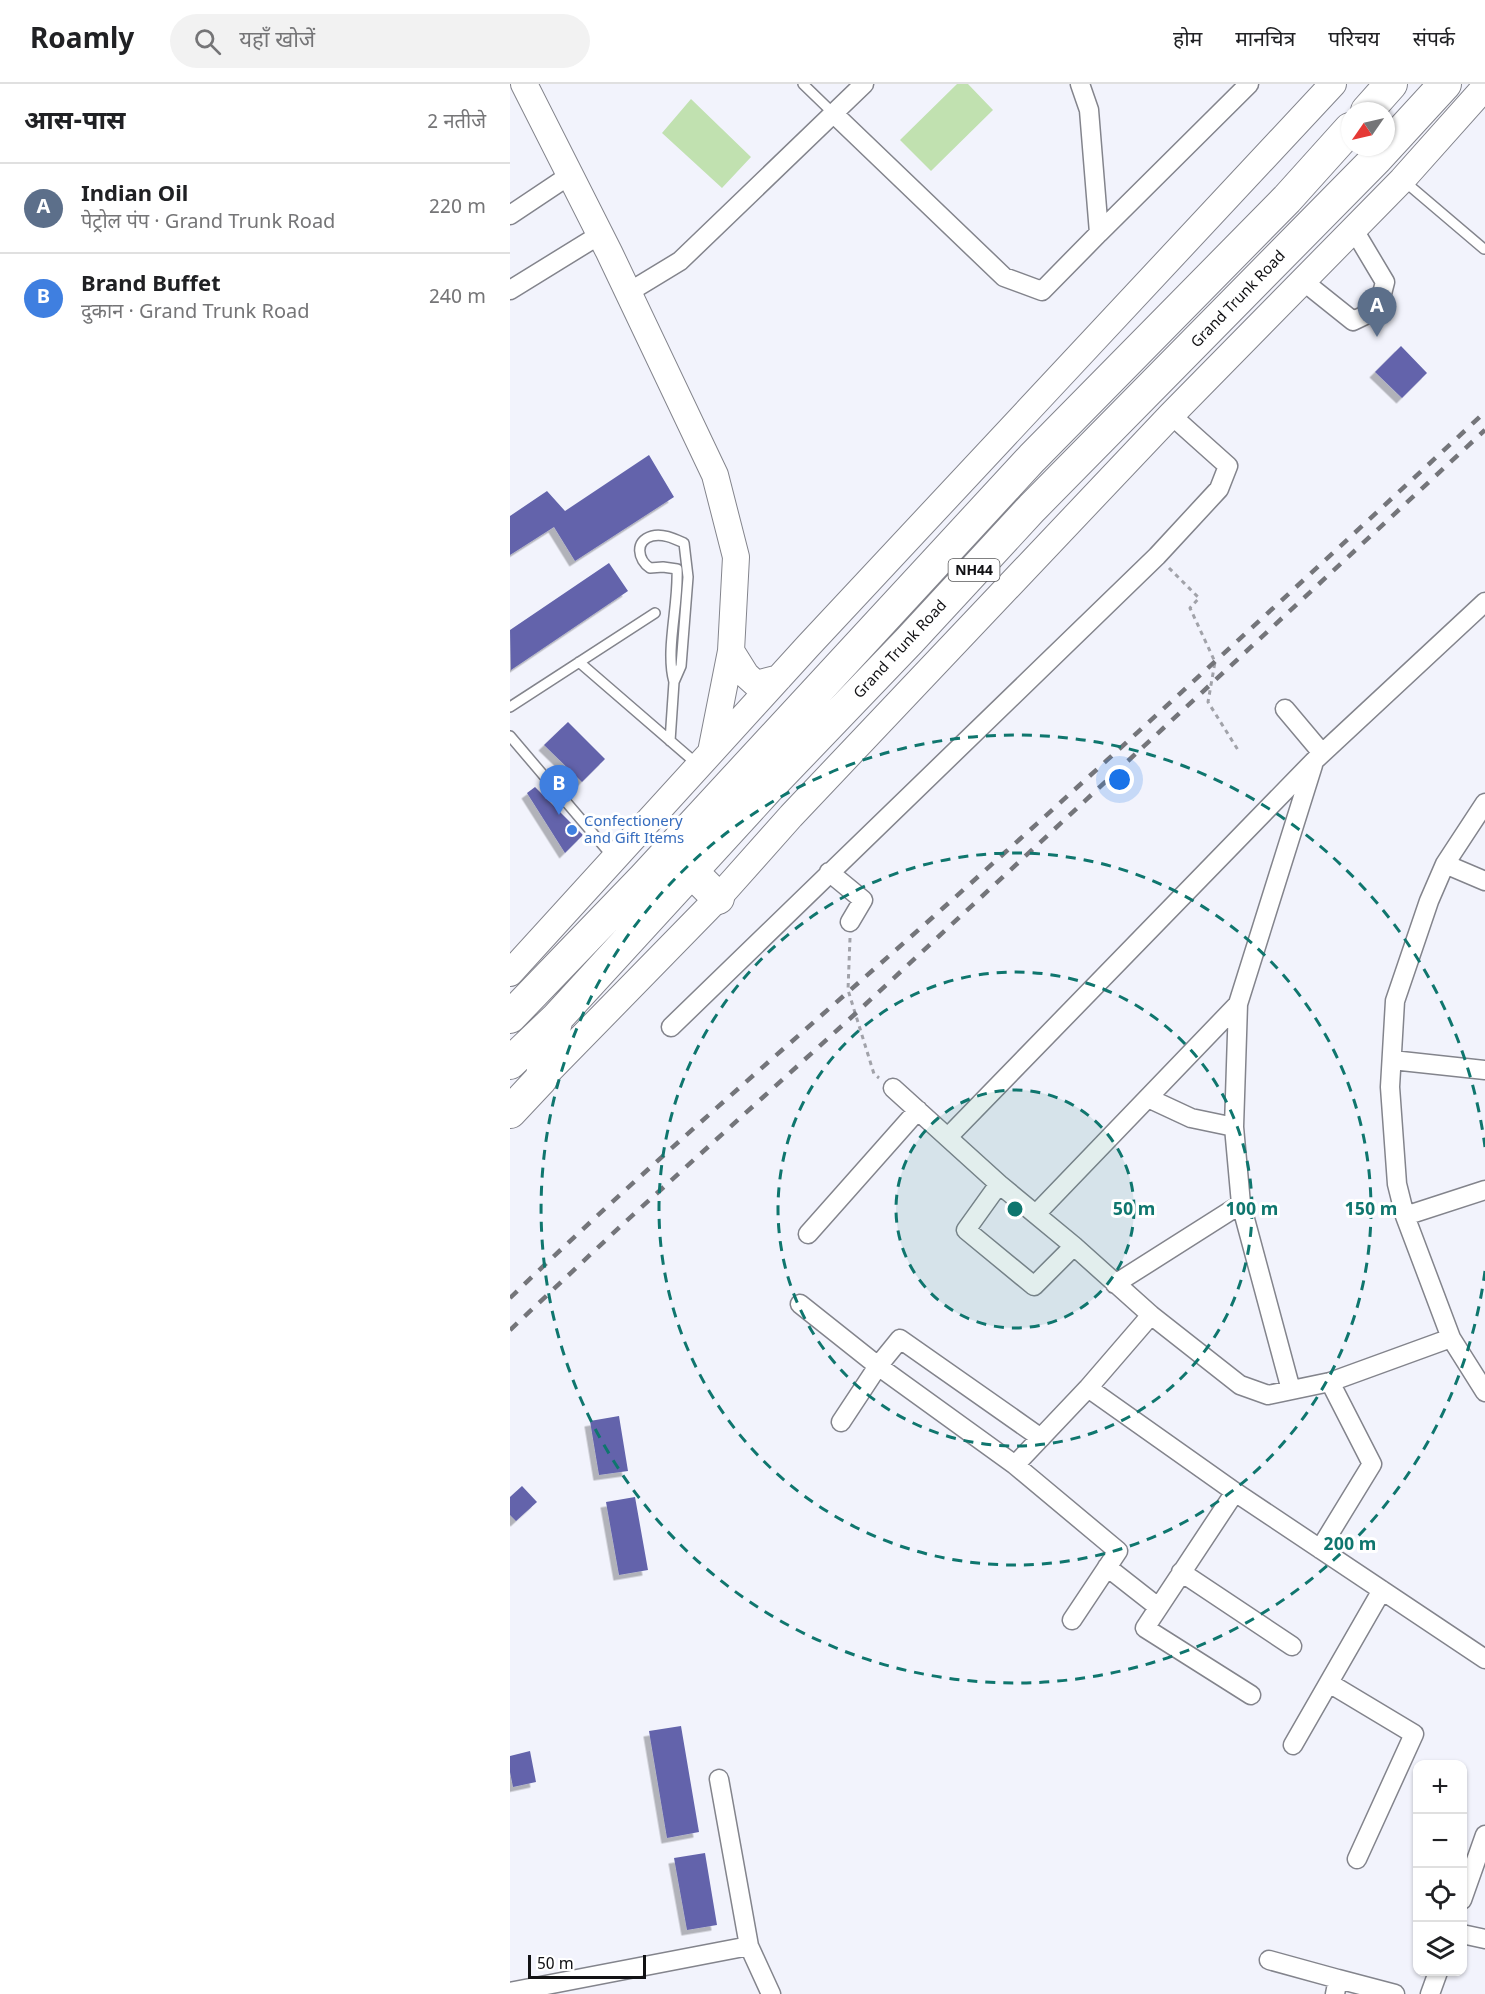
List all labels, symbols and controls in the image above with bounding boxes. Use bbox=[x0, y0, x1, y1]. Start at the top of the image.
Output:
search box bbox=[170, 14, 590, 68]
text: Roamly bbox=[30, 23, 134, 59]
icon: search bbox=[191, 25, 224, 58]
text: यहाँ खोजें bbox=[239, 27, 315, 56]
text: होम bbox=[1173, 27, 1202, 55]
text: मानचित्र bbox=[1235, 27, 1295, 55]
text: परिचय bbox=[1328, 27, 1380, 55]
text: संपर्क bbox=[1413, 27, 1455, 55]
north arrow bbox=[1341, 102, 1395, 156]
text: आस-पास bbox=[24, 106, 125, 140]
text: 2 नतीजे bbox=[427, 110, 486, 136]
text: Indian Oil bbox=[81, 181, 188, 210]
text: A bbox=[37, 195, 50, 221]
text: 220 m bbox=[429, 195, 486, 221]
text: पेट्रोल पंप · Grand Trunk Road bbox=[81, 210, 335, 236]
street label: Grand Trunk Road bbox=[1188, 247, 1290, 353]
text: Brand Buffet bbox=[81, 271, 220, 300]
text: B bbox=[37, 285, 50, 311]
text: 240 m bbox=[429, 285, 486, 311]
pin: A bbox=[1358, 288, 1396, 337]
text: दुकान · Grand Trunk Road bbox=[81, 300, 310, 326]
road number: NH44 bbox=[948, 559, 1000, 581]
street label: Grand Trunk Road bbox=[851, 597, 952, 703]
your location bbox=[1105, 765, 1134, 794]
pin: B bbox=[539, 766, 578, 815]
place label: Confectionery and Gift Items bbox=[584, 813, 684, 849]
marker: Confectionery and Gift Items bbox=[565, 823, 579, 837]
centre of rings bbox=[1005, 1199, 1025, 1219]
text: 50 m bbox=[1113, 1199, 1155, 1222]
text: 100 m bbox=[1226, 1199, 1278, 1222]
text: 150 m bbox=[1345, 1199, 1397, 1222]
text: 200 m bbox=[1324, 1534, 1376, 1557]
map controls bbox=[1413, 1760, 1467, 1976]
button: + bbox=[1413, 1760, 1467, 1814]
button: − bbox=[1413, 1814, 1467, 1868]
button: locate bbox=[1413, 1868, 1467, 1922]
button: layers bbox=[1413, 1922, 1467, 1976]
scale bar bbox=[528, 1952, 646, 1980]
text: 50 m bbox=[537, 1955, 574, 1976]

